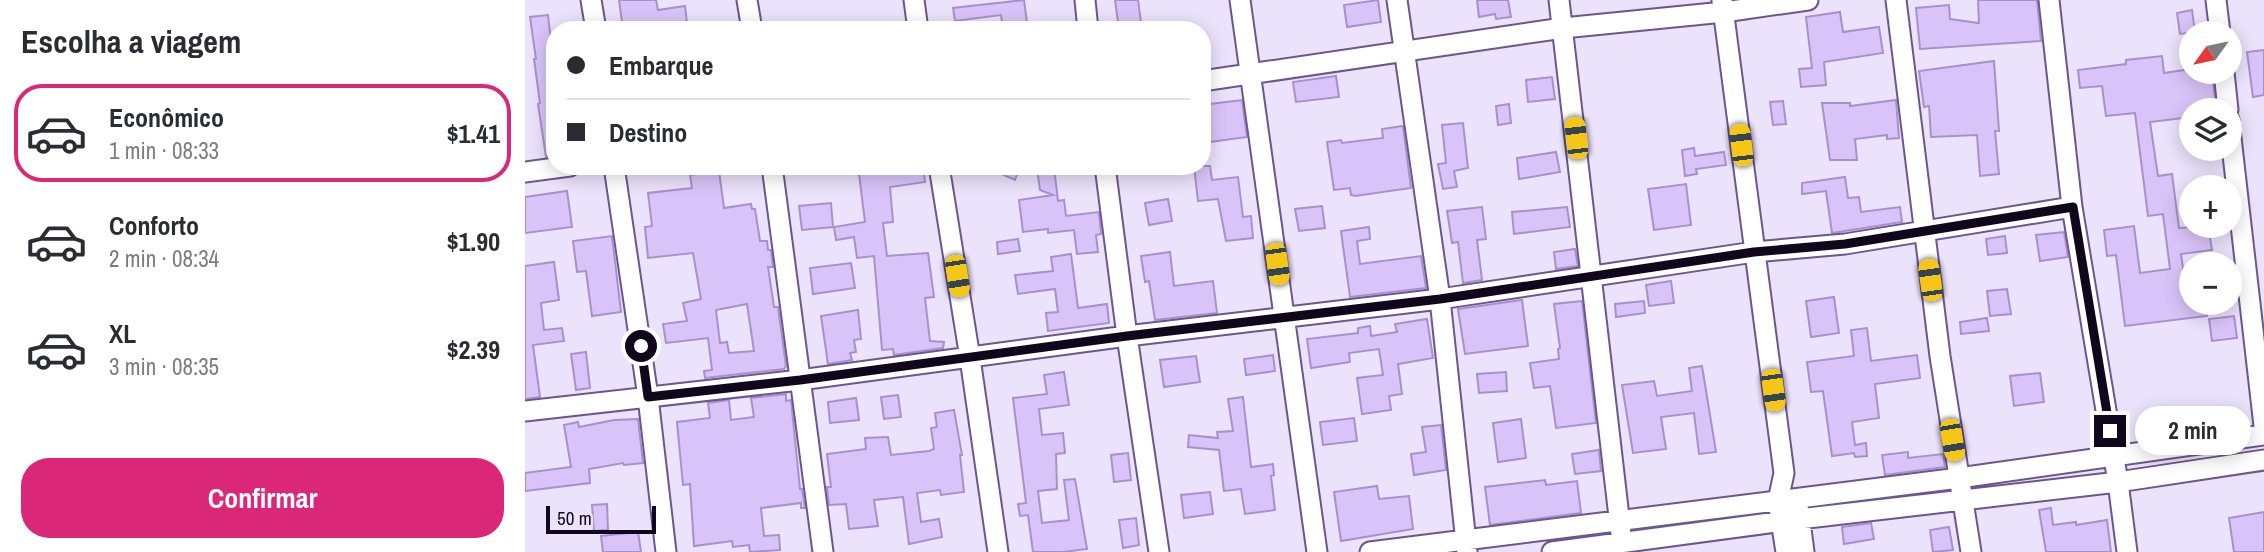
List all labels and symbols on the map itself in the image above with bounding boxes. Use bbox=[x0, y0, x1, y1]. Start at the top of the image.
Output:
north arrow bbox=[2179, 21, 2242, 84]
car bbox=[1564, 116, 1589, 160]
car bbox=[1729, 123, 1754, 167]
car bbox=[1264, 242, 1291, 286]
car bbox=[944, 254, 971, 298]
car bbox=[1917, 258, 1944, 302]
route start bbox=[625, 330, 657, 362]
car bbox=[1760, 368, 1787, 412]
callout: 2 min bbox=[2135, 406, 2250, 456]
route end bbox=[2094, 415, 2126, 447]
car bbox=[1939, 417, 1966, 463]
scale bar bbox=[546, 503, 656, 535]

